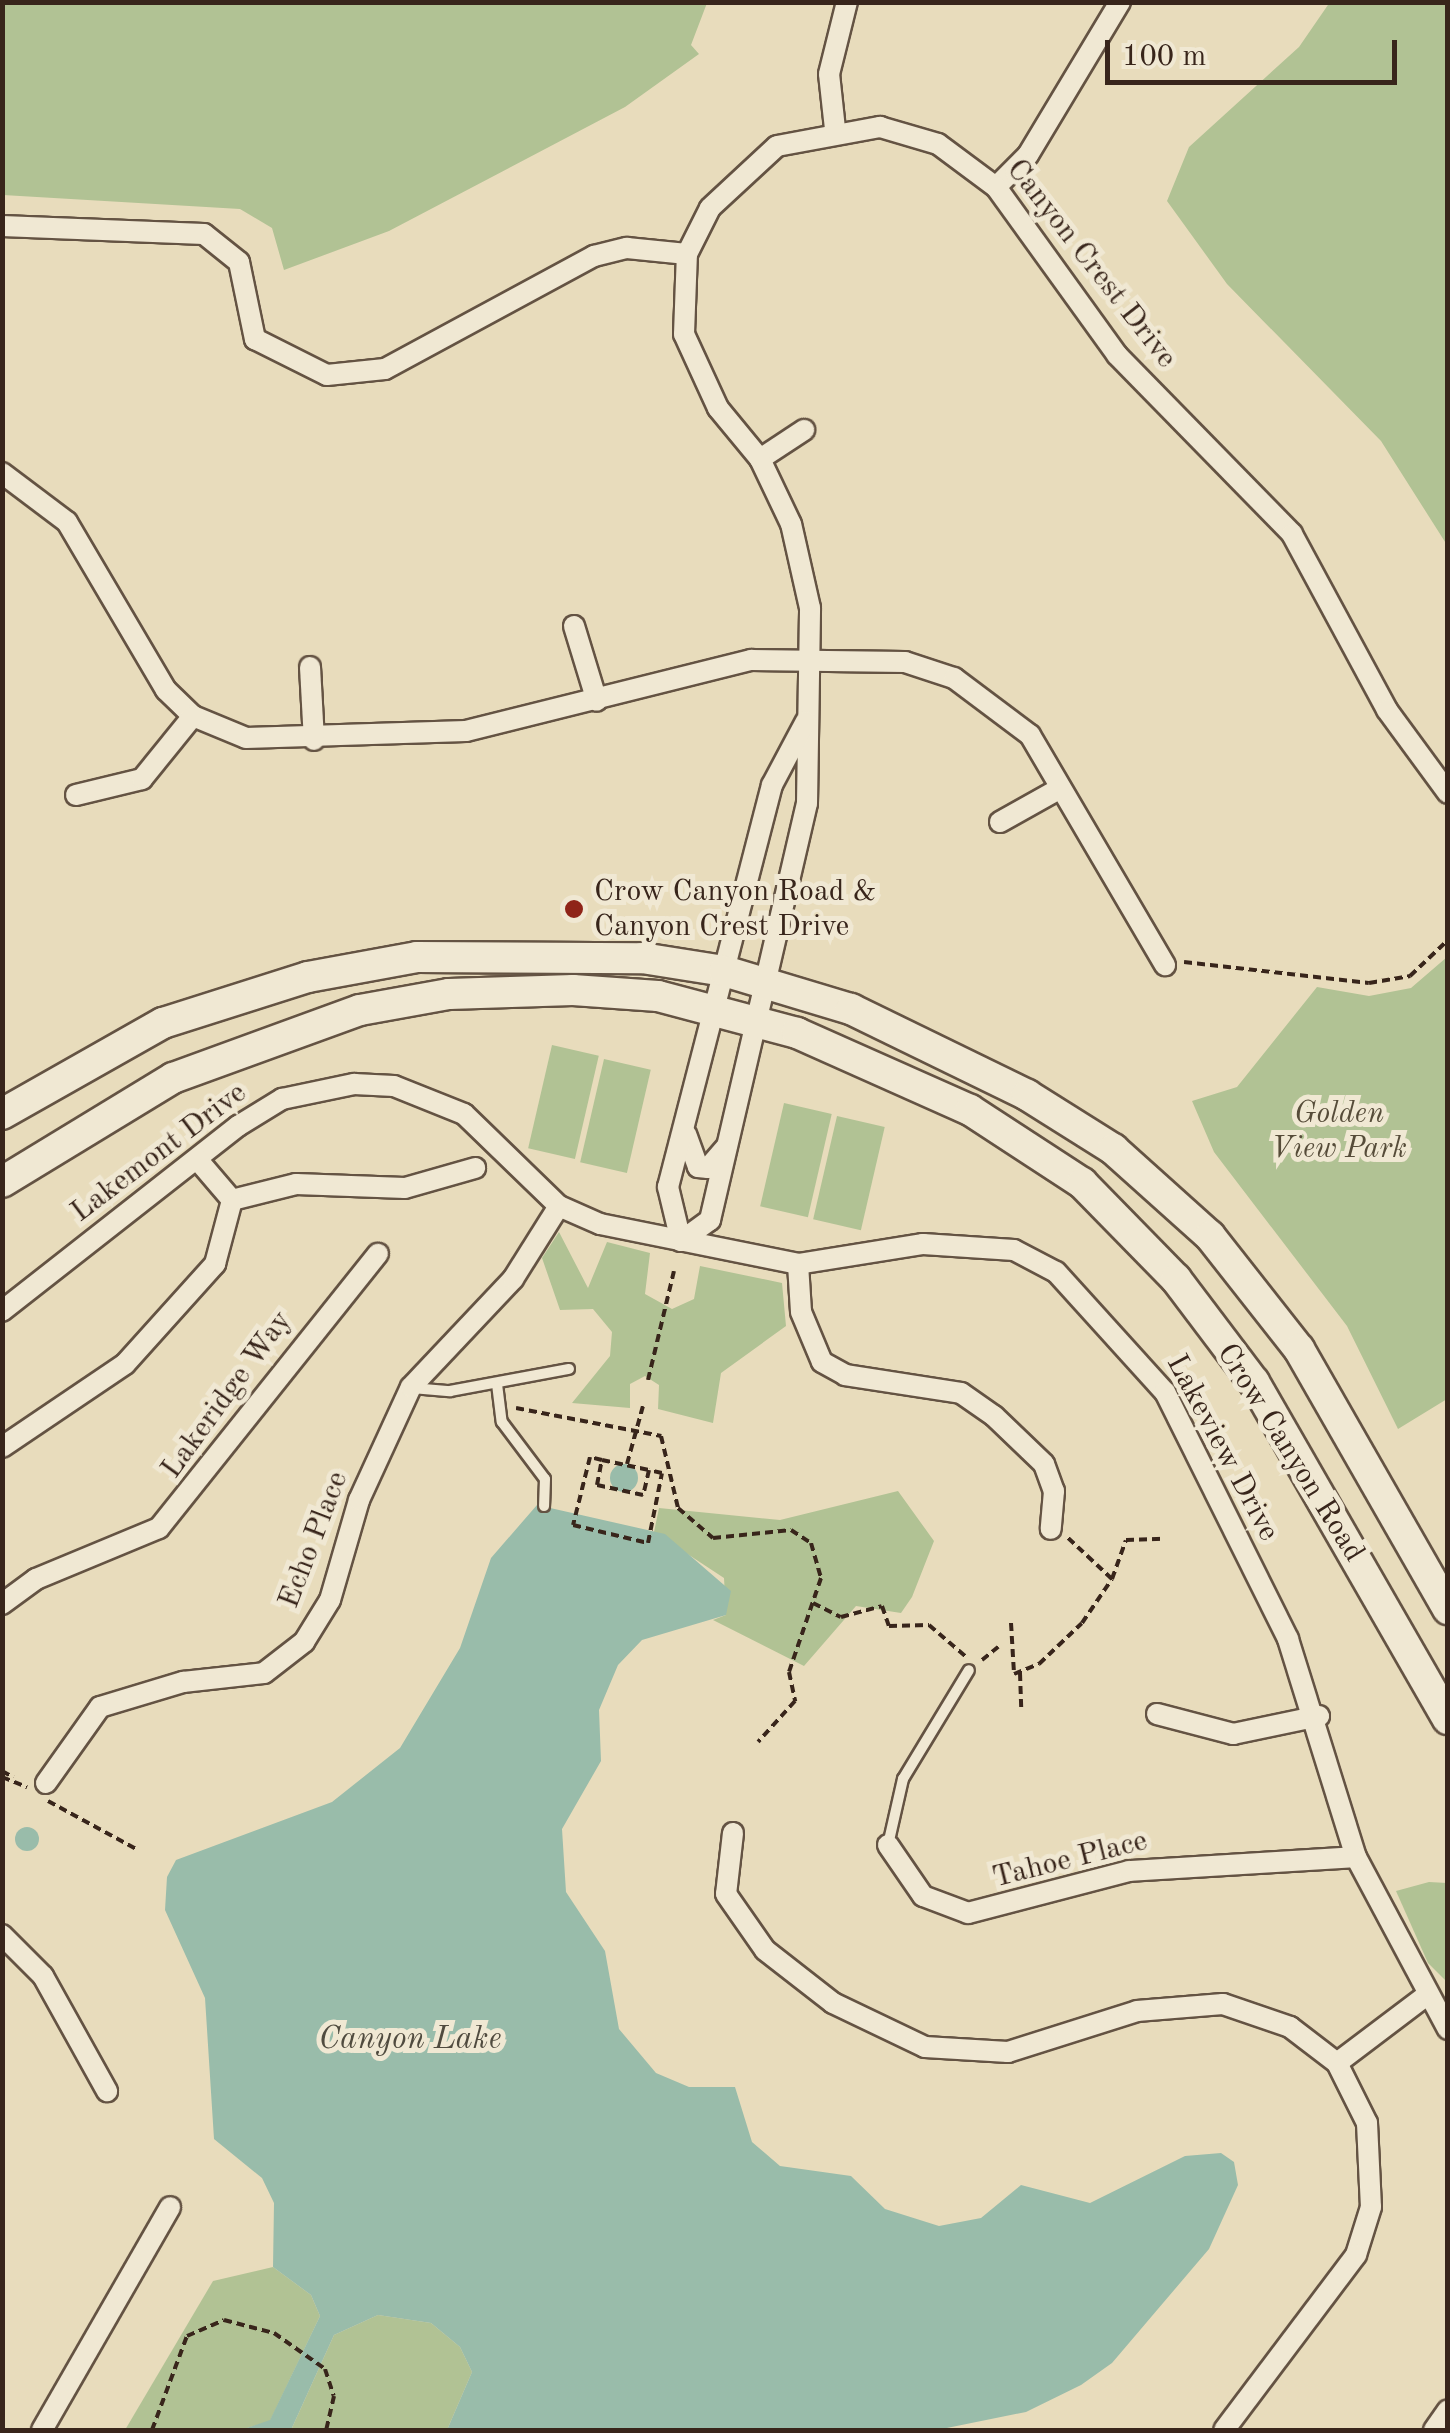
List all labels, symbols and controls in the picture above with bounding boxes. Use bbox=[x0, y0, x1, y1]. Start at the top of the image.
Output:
scale bar bbox=[1110, 20, 1402, 82]
text: 100 m bbox=[1122, 42, 1206, 72]
street label: Canyon Crest Drive bbox=[998, 152, 1184, 376]
place label: Crow Canyon Road & Canyon Crest Drive bbox=[594, 874, 876, 944]
marker: Crow Canyon Road & Canyon Crest Drive bbox=[563, 898, 585, 920]
street label: Lakemont Drive bbox=[64, 1075, 254, 1231]
park label: Golden View Park bbox=[1271, 1096, 1407, 1166]
street label: Lakeridge Way bbox=[154, 1304, 300, 1486]
street label: Crow Canyon Road bbox=[1208, 1337, 1372, 1569]
street label: Lakeview Drive bbox=[1158, 1349, 1286, 1547]
street label: Echo Place bbox=[271, 1467, 357, 1613]
street label: Tahoe Place bbox=[989, 1823, 1151, 1897]
water label: Canyon Lake bbox=[318, 2021, 502, 2059]

